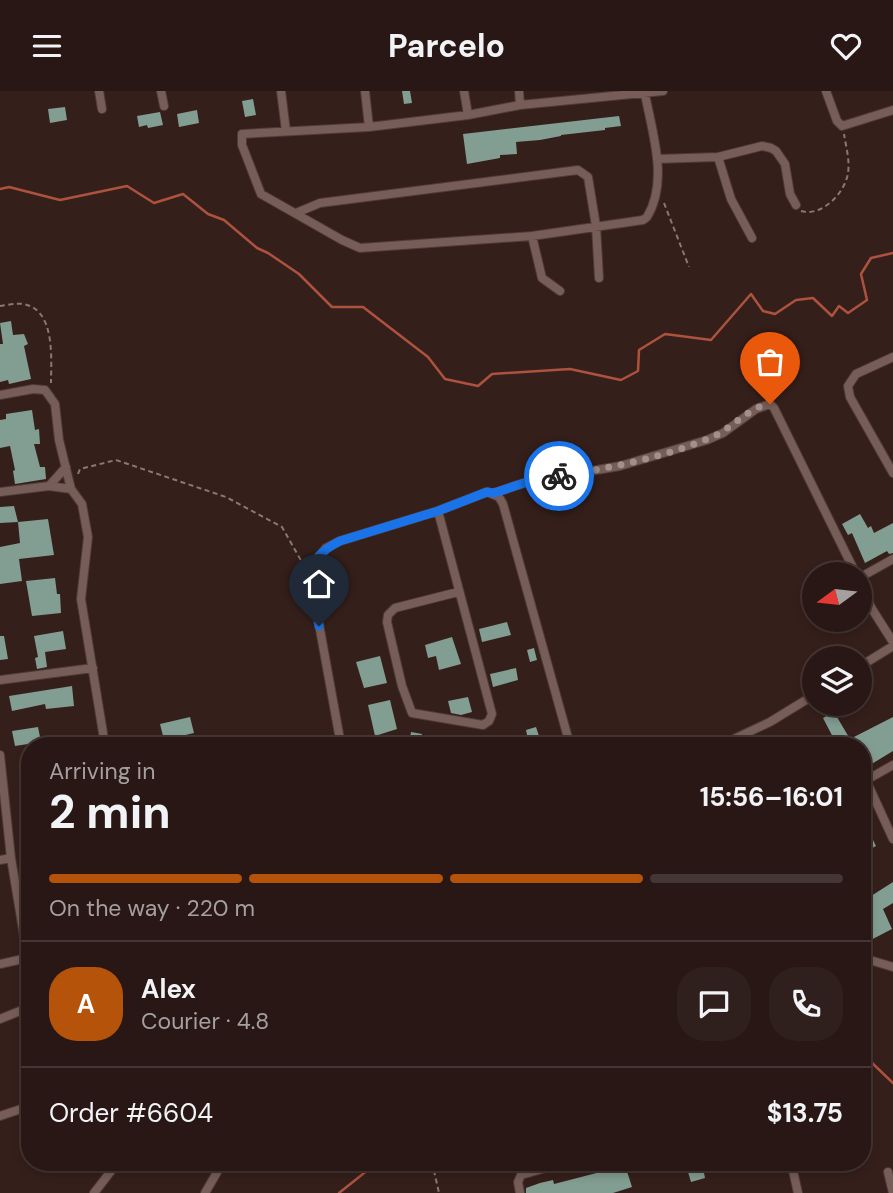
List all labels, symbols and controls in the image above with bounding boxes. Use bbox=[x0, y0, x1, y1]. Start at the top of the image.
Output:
text: Parcelo bbox=[388, 25, 505, 67]
icon: menu bbox=[28, 27, 66, 65]
icon: heart bbox=[827, 27, 865, 65]
pin bbox=[740, 332, 800, 404]
icon: bag bbox=[751, 343, 789, 381]
courier bbox=[524, 441, 594, 511]
icon: bike bbox=[540, 457, 578, 495]
pin bbox=[289, 554, 349, 626]
north arrow bbox=[802, 562, 872, 632]
map controls bbox=[802, 562, 872, 716]
icon: home bbox=[300, 565, 338, 603]
button: layers bbox=[802, 646, 872, 716]
text: Arriving in bbox=[49, 756, 155, 786]
text: 15:56–16:01 bbox=[700, 780, 843, 814]
text: 2 min bbox=[49, 782, 171, 842]
text: On the way · 220 m bbox=[49, 893, 255, 923]
button: chat bbox=[677, 967, 751, 1041]
button: phone bbox=[769, 967, 843, 1041]
text: Alex bbox=[141, 972, 196, 1006]
text: A bbox=[77, 987, 95, 1021]
text: Courier · 4.8 bbox=[141, 1006, 269, 1036]
text: Order #6604 bbox=[49, 1096, 213, 1130]
text: $13.75 bbox=[767, 1096, 843, 1130]

